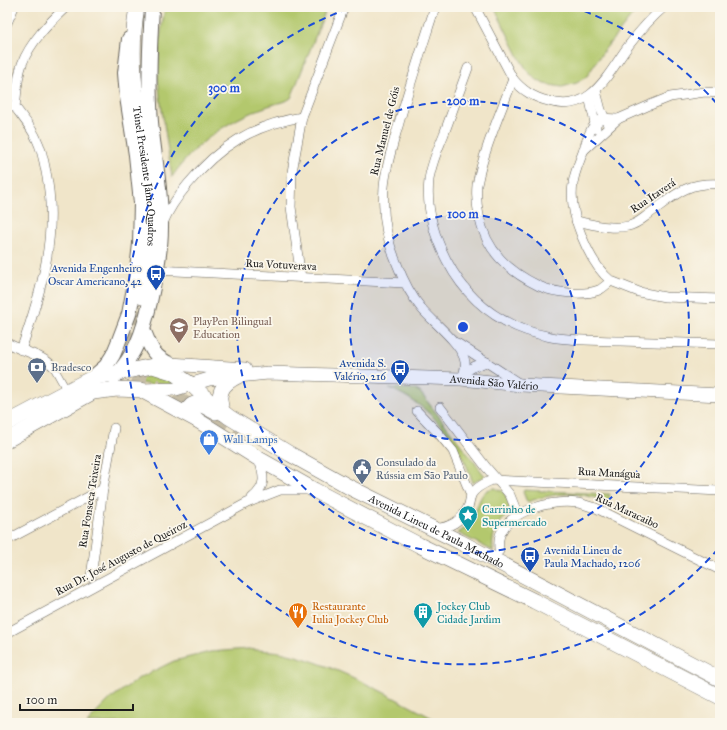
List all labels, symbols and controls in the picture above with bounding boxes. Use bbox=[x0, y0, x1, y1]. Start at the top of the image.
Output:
text: 300 m bbox=[208, 81, 241, 96]
street label: Rua Manuel de Góis bbox=[368, 85, 402, 177]
text: 200 m bbox=[447, 94, 480, 108]
street label: Túnel Presidente Jânio Quadros bbox=[131, 105, 159, 247]
street label: Rua Itaverá bbox=[628, 176, 678, 216]
text: 100 m bbox=[447, 207, 480, 221]
street label: Rua Votuverava bbox=[245, 257, 317, 273]
place label: Avenida Engenheiro Oscar Americano, 42 bbox=[48, 262, 143, 288]
bus stop icon: Avenida Engenheiro Oscar Americano, 42 bbox=[145, 263, 167, 291]
place label: PlayPen Bilingual Education bbox=[193, 315, 272, 341]
school or university icon: PlayPen Bilingual Education bbox=[168, 316, 190, 344]
centre of rings bbox=[456, 320, 470, 334]
bank icon: Bradesco bbox=[26, 356, 48, 384]
place label: Avenida S. Valério, 216 bbox=[333, 357, 386, 383]
bus stop icon: Avenida S. Valério, 216 bbox=[389, 358, 411, 386]
place label: Bradesco bbox=[51, 361, 92, 374]
street label: Avenida São Valério bbox=[448, 372, 539, 392]
shop icon: Wall Lamps bbox=[198, 428, 220, 456]
place label: Wall Lamps bbox=[223, 433, 277, 446]
street label: Rua Fonseca Teixeira bbox=[76, 453, 104, 549]
place label: Consulado da Rússia em São Paulo bbox=[376, 456, 468, 482]
public building icon: Consulado da Rússia em São Paulo bbox=[351, 457, 373, 485]
street label: Rua Manágua bbox=[577, 465, 641, 481]
street label: Avenida Lineu de Paula Machado bbox=[366, 491, 507, 571]
street label: Rua Maracaibo bbox=[593, 491, 661, 532]
place label: Carrinho de Supermercado bbox=[482, 503, 547, 529]
place icon: Carrinho de Supermercado bbox=[457, 504, 479, 532]
street label: Rua Dr. José Augusto de Queiroz bbox=[53, 518, 190, 599]
place label: Avenida Lineu de Paula Machado, 1206 bbox=[543, 544, 641, 570]
bus stop icon: Avenida Lineu de Paula Machado, 1206 bbox=[519, 545, 541, 573]
place label: Restaurante Iulia Jockey Club bbox=[312, 600, 389, 627]
place label: Jockey Club Cidade Jardim bbox=[436, 600, 502, 627]
restaurant icon: Restaurante Iulia Jockey Club bbox=[287, 601, 309, 629]
building icon: Jockey Club Cidade Jardim bbox=[412, 601, 434, 629]
scale bar bbox=[20, 686, 133, 712]
text: 100 m bbox=[26, 693, 57, 707]

